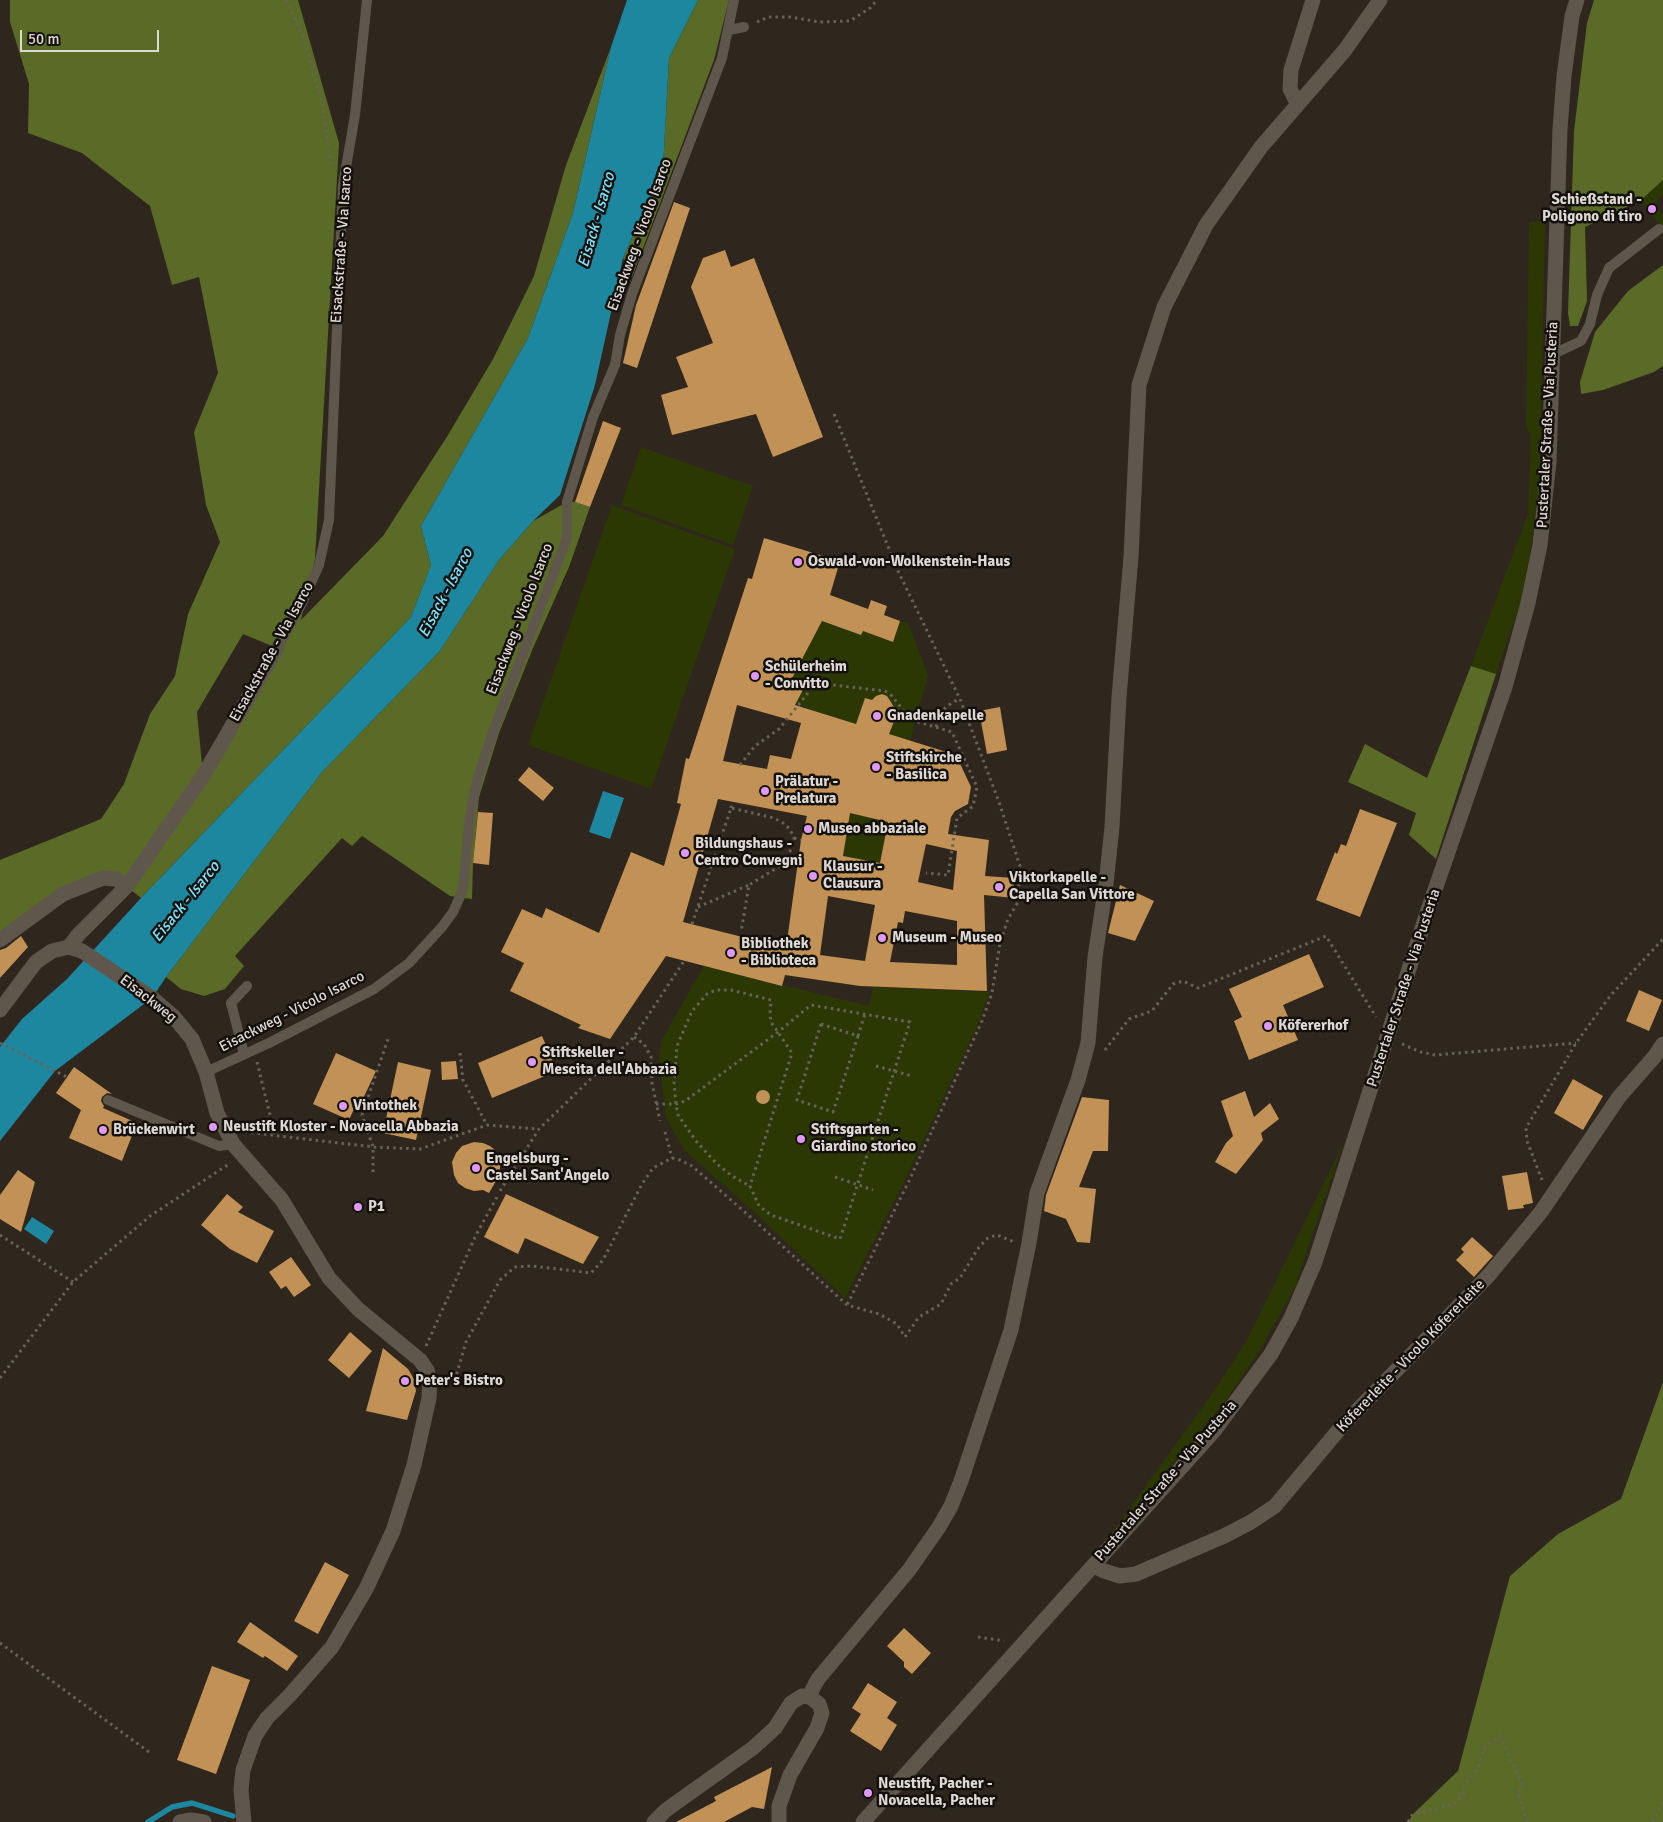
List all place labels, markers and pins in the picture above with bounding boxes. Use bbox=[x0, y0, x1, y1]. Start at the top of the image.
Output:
place label: Schießstand - Poligono di tiro bbox=[1542, 191, 1642, 226]
marker: Schießstand - Poligono di tiro bbox=[1646, 203, 1658, 215]
place label: Oswald-von-Wolkenstein-Haus bbox=[808, 553, 1010, 571]
marker: Oswald-von-Wolkenstein-Haus bbox=[792, 556, 804, 568]
place label: Schülerheim - Convitto bbox=[765, 658, 847, 693]
marker: Schülerheim - Convitto bbox=[749, 670, 761, 682]
place label: Gnadenkapelle bbox=[887, 707, 984, 725]
marker: Gnadenkapelle bbox=[871, 710, 883, 722]
place label: Stiftskirche - Basilica bbox=[886, 749, 962, 784]
marker: Stiftskirche - Basilica bbox=[870, 761, 882, 773]
place label: Prälatur - Prelatura bbox=[775, 773, 838, 808]
marker: Prälatur - Prelatura bbox=[759, 785, 771, 797]
place label: Museo abbaziale bbox=[818, 820, 926, 838]
marker: Museo abbaziale bbox=[802, 823, 814, 835]
place label: Bildungshaus - Centro Convegni bbox=[695, 835, 802, 870]
marker: Bildungshaus - Centro Convegni bbox=[679, 847, 691, 859]
place label: Klausur - Clausura bbox=[823, 858, 883, 893]
place label: Viktorkapelle - Capella San Vittore bbox=[1009, 869, 1135, 904]
marker: Klausur - Clausura bbox=[807, 870, 819, 882]
marker: Viktorkapelle - Capella San Vittore bbox=[993, 881, 1005, 893]
place label: Museum - Museo bbox=[892, 929, 1002, 947]
marker: Museum - Museo bbox=[876, 932, 888, 944]
place label: Bibliothek - Biblioteca bbox=[741, 935, 816, 970]
marker: Bibliothek - Biblioteca bbox=[725, 947, 737, 959]
place label: Köfererhof bbox=[1278, 1017, 1348, 1035]
marker: Köfererhof bbox=[1262, 1020, 1274, 1032]
place label: Stiftskeller - Mescita dell'Abbazia bbox=[542, 1044, 677, 1079]
marker: Stiftskeller - Mescita dell'Abbazia bbox=[526, 1056, 538, 1068]
place label: Vintothek bbox=[353, 1097, 417, 1115]
marker: Vintothek bbox=[337, 1100, 349, 1112]
place label: Neustift Kloster - Novacella Abbazia bbox=[223, 1118, 459, 1136]
place label: Brückenwirt bbox=[113, 1121, 195, 1139]
marker: Neustift Kloster - Novacella Abbazia bbox=[207, 1121, 219, 1133]
place label: Stiftsgarten - Giardino storico bbox=[811, 1121, 916, 1156]
marker: Brückenwirt bbox=[97, 1124, 109, 1136]
marker: Stiftsgarten - Giardino storico bbox=[795, 1133, 807, 1145]
place label: Engelsburg - Castel Sant'Angelo bbox=[486, 1150, 609, 1185]
marker: Engelsburg - Castel Sant'Angelo bbox=[470, 1162, 482, 1174]
place label: P1 bbox=[368, 1198, 385, 1216]
marker: P1 bbox=[352, 1201, 364, 1213]
place label: Peter's Bistro bbox=[415, 1372, 503, 1390]
marker: Peter's Bistro bbox=[399, 1375, 411, 1387]
place label: Neustift, Pacher - Novacella, Pacher bbox=[878, 1775, 995, 1810]
marker: Neustift, Pacher - Novacella, Pacher bbox=[862, 1787, 874, 1799]

